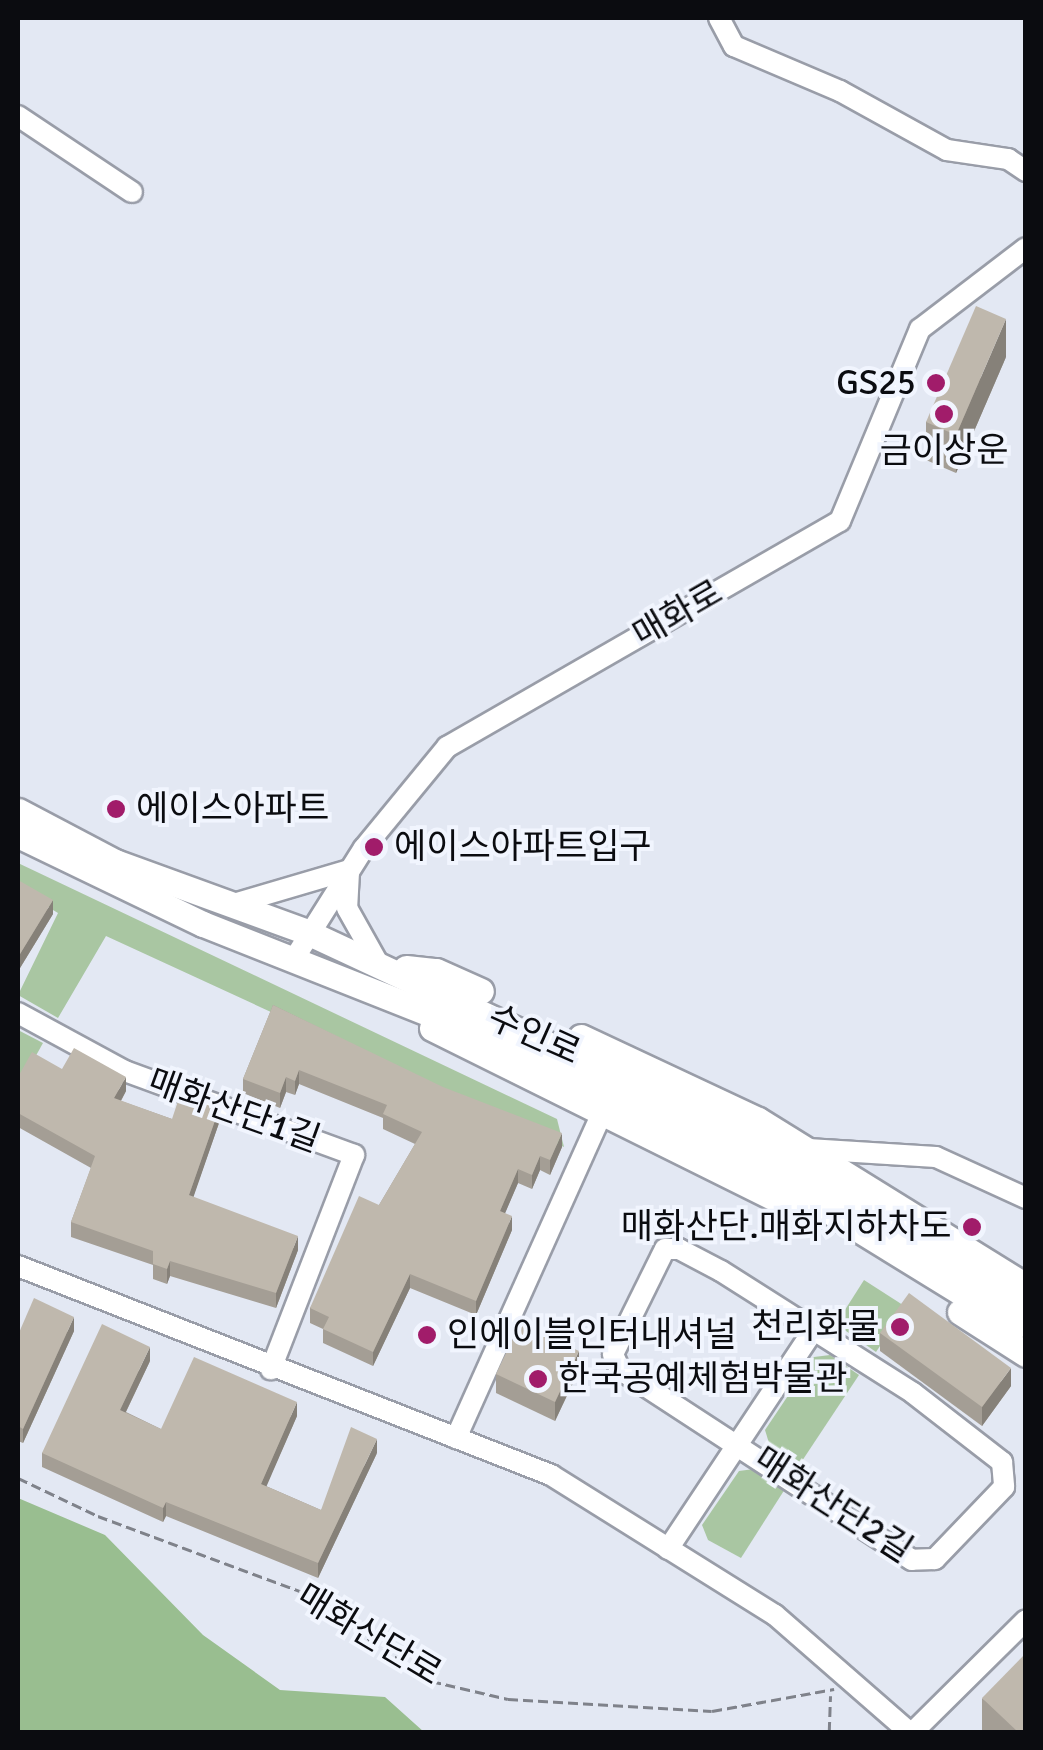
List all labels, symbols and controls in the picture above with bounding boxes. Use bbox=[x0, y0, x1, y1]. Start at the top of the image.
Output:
place label: GS25 bbox=[836, 362, 916, 404]
marker: GS25 bbox=[925, 372, 947, 394]
marker: 금이상운 bbox=[933, 403, 955, 425]
place label: 금이상운 bbox=[880, 430, 1008, 472]
street label: 매화로 bbox=[626, 572, 730, 656]
place label: 에이스아파트 bbox=[136, 788, 329, 830]
marker: 에이스아파트 bbox=[105, 798, 127, 820]
place label: 에이스아파트입구 bbox=[394, 826, 652, 868]
marker: 에이스아파트입구 bbox=[363, 836, 385, 858]
street label: 수인로 bbox=[481, 996, 587, 1074]
street label: 매화산단1길 bbox=[142, 1061, 326, 1161]
place label: 매화산단.매화지하차도 bbox=[621, 1206, 952, 1248]
marker: 매화산단.매화지하차도 bbox=[961, 1216, 983, 1238]
place label: 천리화물 bbox=[751, 1306, 880, 1348]
place label: 인에이블인터내셔널 bbox=[447, 1314, 737, 1356]
marker: 천리화물 bbox=[889, 1316, 911, 1338]
marker: 인에이블인터내셔널 bbox=[416, 1324, 438, 1346]
place label: 한국공예체험박물관 bbox=[558, 1358, 848, 1400]
marker: 한국공예체험박물관 bbox=[527, 1368, 549, 1390]
street label: 매화산단2길 bbox=[746, 1438, 920, 1572]
street label: 매화산단로 bbox=[289, 1576, 449, 1694]

